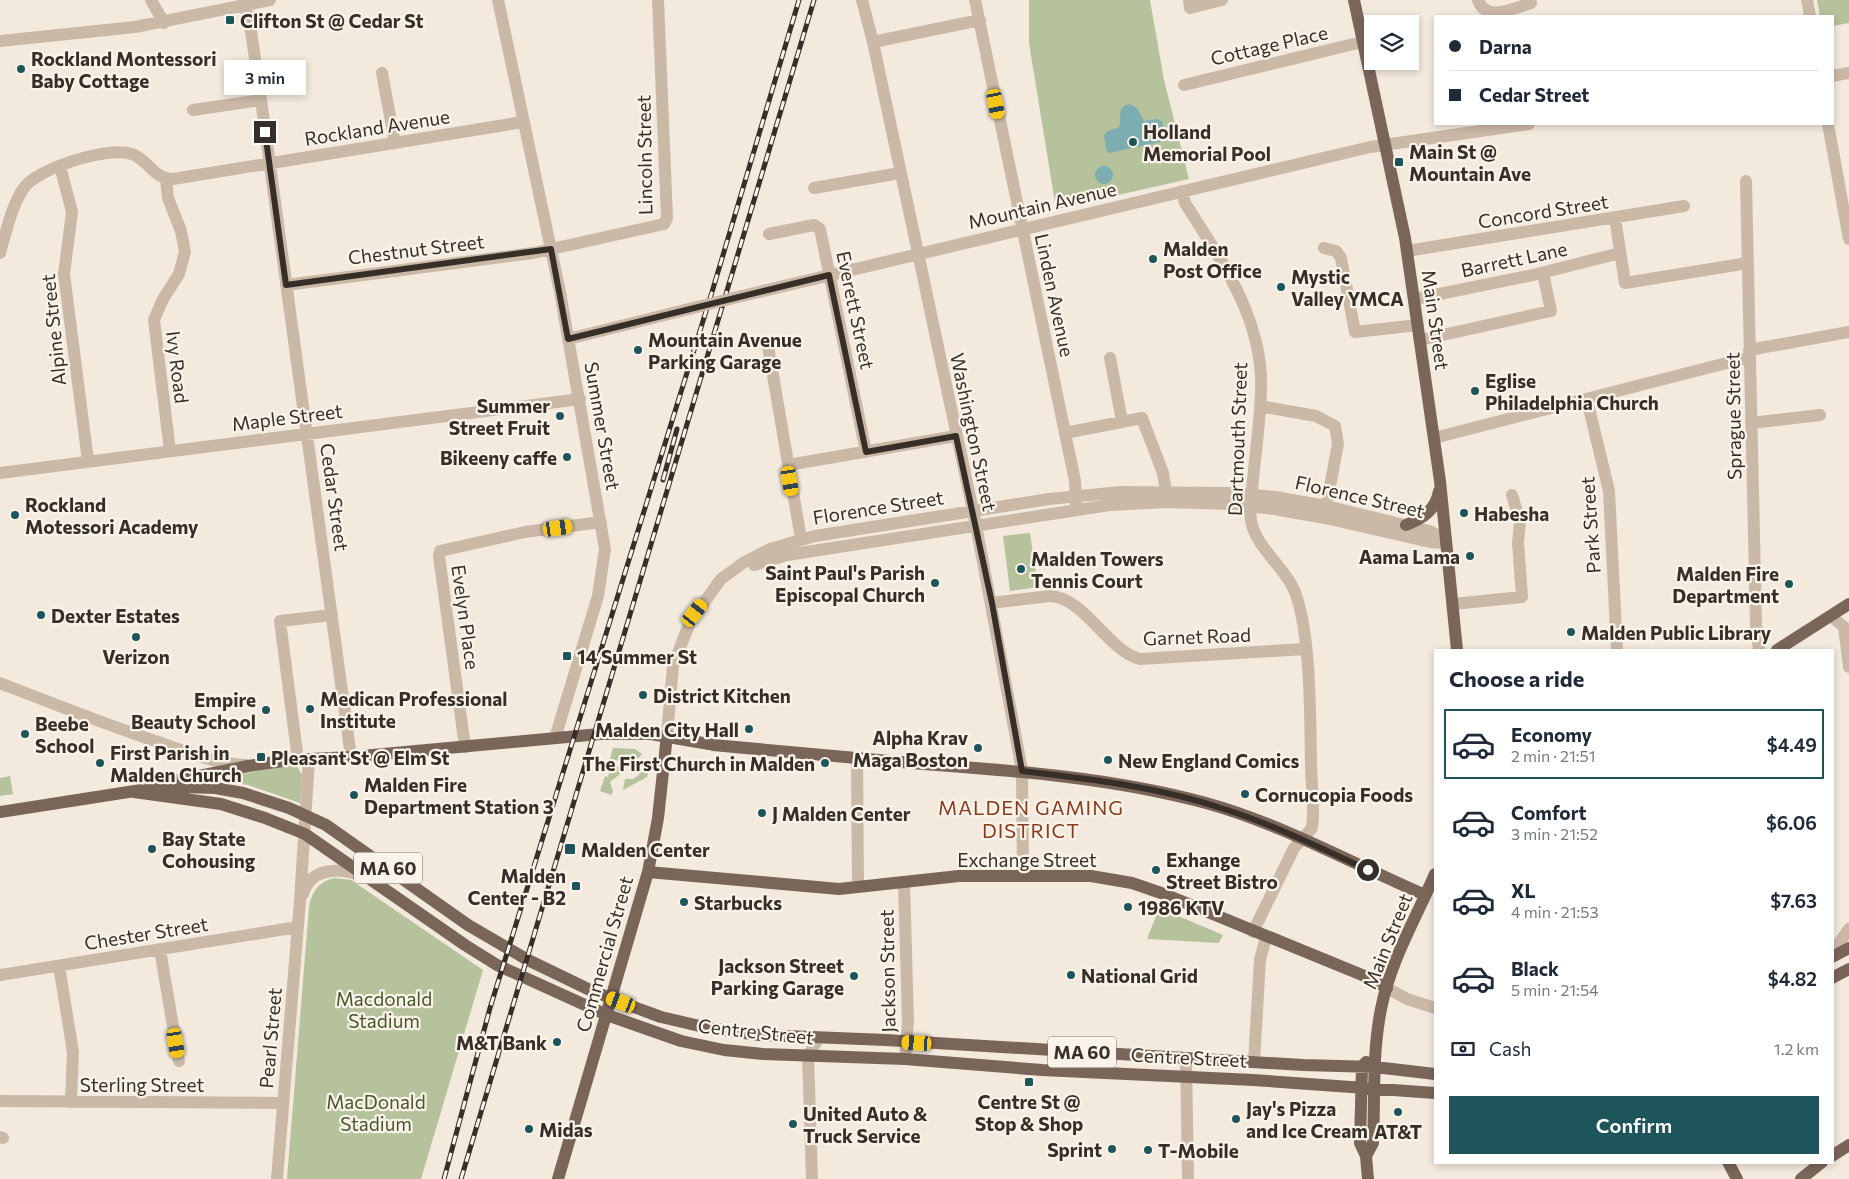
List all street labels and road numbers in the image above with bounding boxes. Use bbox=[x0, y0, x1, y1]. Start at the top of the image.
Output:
street label: Cottage Place bbox=[1208, 20, 1330, 70]
street label: Lincoln Street bbox=[631, 94, 657, 215]
street label: Rockland Avenue bbox=[303, 104, 451, 150]
street label: Mountain Avenue bbox=[966, 177, 1118, 233]
street label: Concord Street bbox=[1476, 189, 1610, 233]
street label: Chestnut Street bbox=[347, 229, 486, 269]
street label: Linden Avenue bbox=[1031, 231, 1079, 359]
street label: Barrett Lane bbox=[1459, 237, 1569, 281]
street label: Everett Street bbox=[832, 249, 880, 372]
street label: Main Street bbox=[1418, 268, 1454, 372]
street label: Alpine Street bbox=[36, 273, 70, 387]
street label: Ivy Road bbox=[162, 329, 194, 405]
street label: Washington Street bbox=[946, 351, 1002, 513]
street label: Sprague Street bbox=[1720, 352, 1746, 480]
street label: Summer Street bbox=[580, 360, 626, 492]
street label: Dartmouth Street bbox=[1223, 362, 1251, 516]
street label: Maple Street bbox=[230, 399, 344, 435]
street label: Cedar Street bbox=[316, 441, 354, 553]
street label: Florence Street bbox=[1293, 470, 1427, 522]
street label: Park Street bbox=[1575, 476, 1605, 574]
street label: Florence Street bbox=[811, 485, 945, 529]
street label: Evelyn Place bbox=[447, 563, 485, 671]
street label: Garnet Road bbox=[1143, 623, 1251, 649]
street label: Exchange Street bbox=[957, 848, 1097, 871]
road number: MA 60 bbox=[354, 852, 422, 884]
street label: Commercial Street bbox=[571, 873, 637, 1035]
street label: Main Street bbox=[1357, 890, 1417, 992]
street label: Jackson Street bbox=[874, 909, 900, 1033]
street label: Chester Street bbox=[82, 912, 210, 954]
street label: Pearl Street bbox=[254, 986, 286, 1089]
street label: Centre Street bbox=[697, 1013, 815, 1049]
road number: MA 60 bbox=[1048, 1036, 1116, 1068]
street label: Centre Street bbox=[1130, 1042, 1248, 1072]
street label: Sterling Street bbox=[80, 1073, 204, 1096]

